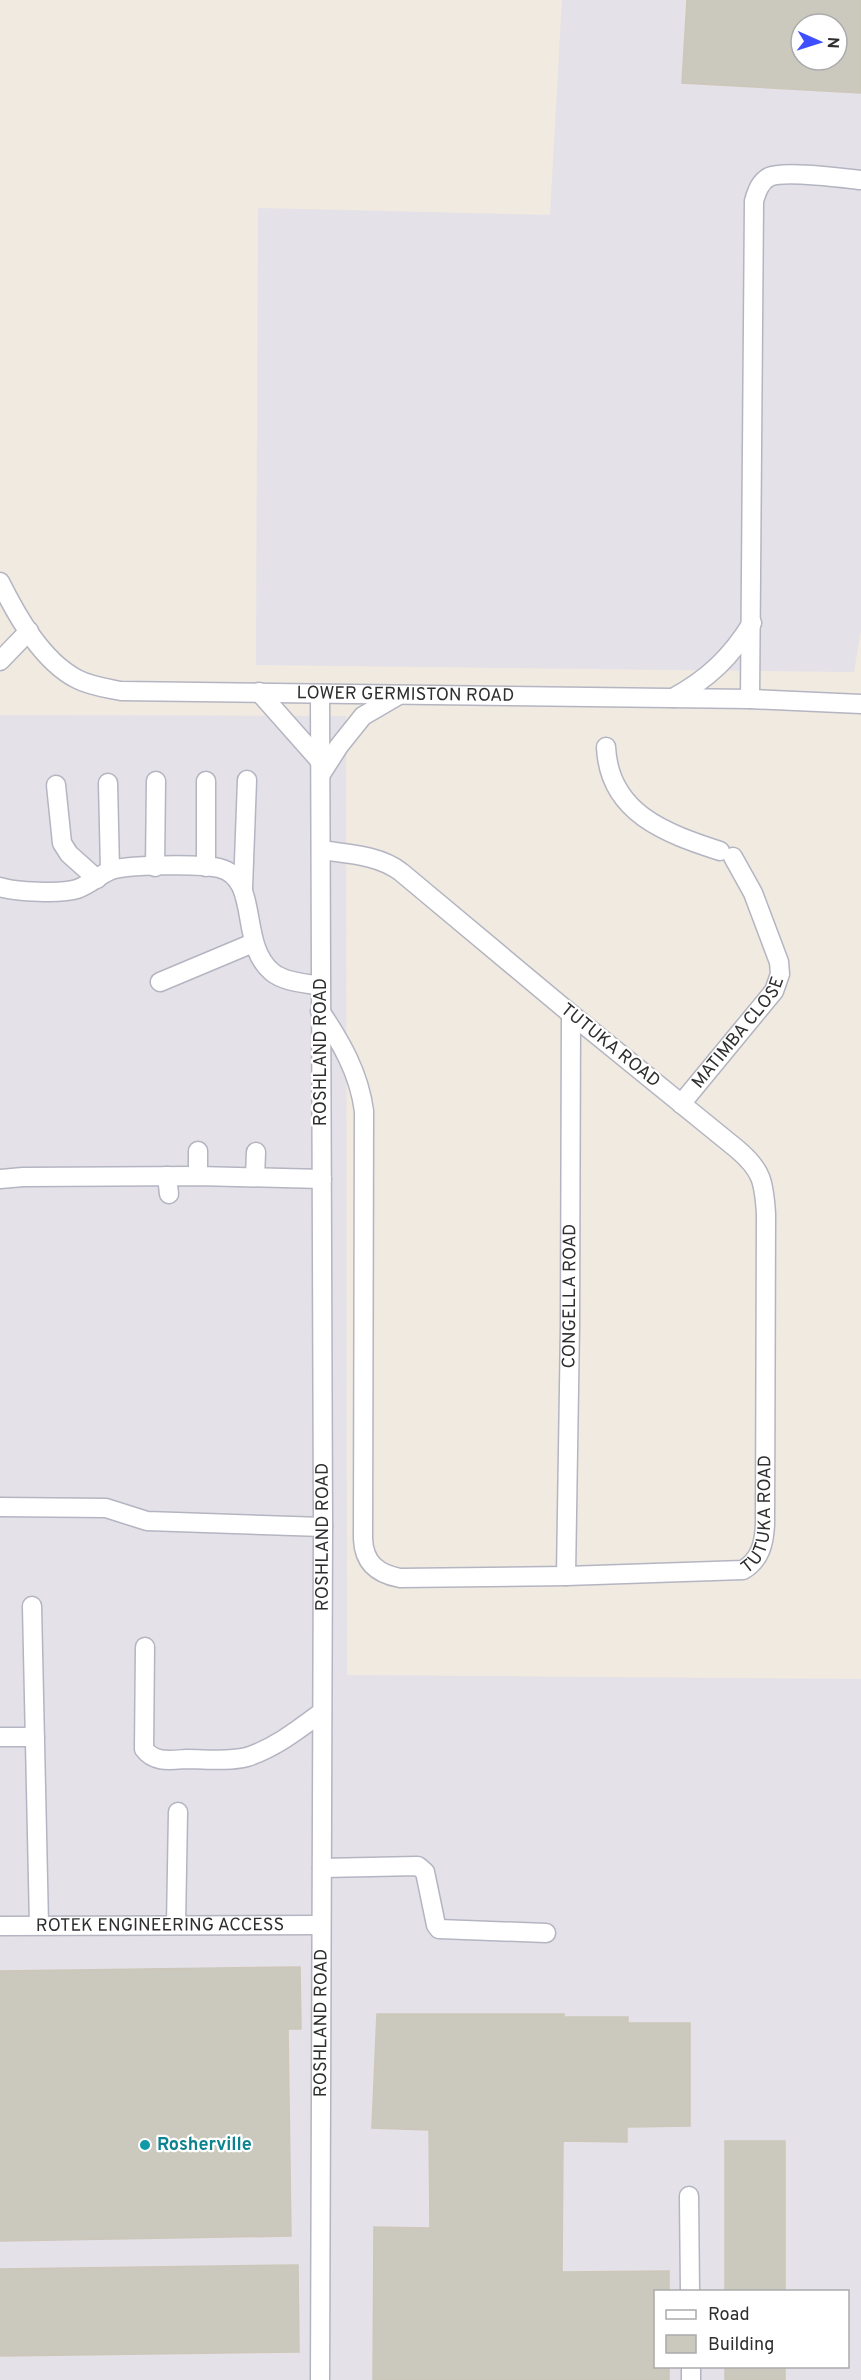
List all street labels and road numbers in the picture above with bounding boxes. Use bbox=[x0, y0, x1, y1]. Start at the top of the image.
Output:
street label: LOWER GERMISTON ROAD bbox=[296, 682, 514, 708]
street label: MATIMBA CLOSE bbox=[687, 974, 790, 1093]
street label: ROSHLAND ROAD bbox=[310, 978, 333, 1126]
street label: TUTUKA ROAD bbox=[555, 999, 665, 1093]
street label: CONGELLA ROAD bbox=[558, 1224, 582, 1369]
street label: TUTUKA ROAD bbox=[737, 1455, 777, 1579]
street label: ROSHLAND ROAD bbox=[311, 1463, 335, 1611]
street label: ROTEK ENGINEERING ACCESS bbox=[36, 1914, 284, 1937]
street label: ROSHLAND ROAD bbox=[309, 1949, 333, 2097]

